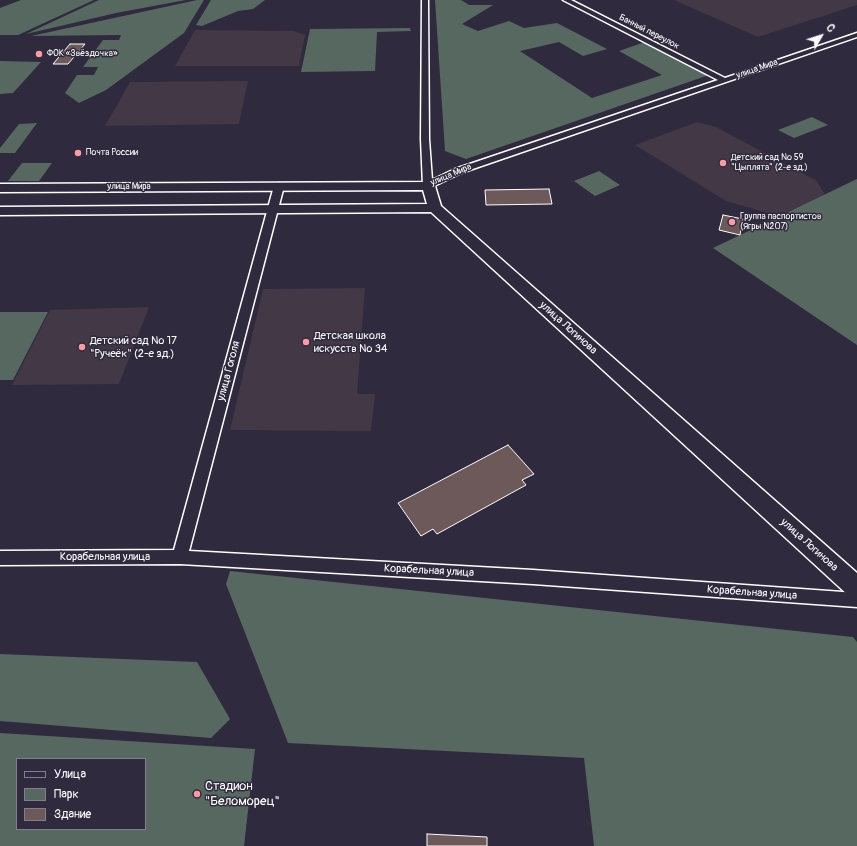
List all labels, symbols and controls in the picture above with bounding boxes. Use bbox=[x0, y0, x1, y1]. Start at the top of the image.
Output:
street label: Банный переулок bbox=[617, 12, 681, 52]
north arrow bbox=[801, 16, 841, 56]
text: С bbox=[824, 21, 838, 35]
marker: ФОК «Звёздочка» bbox=[34, 49, 44, 59]
place label: ФОК «Звёздочка» bbox=[47, 49, 118, 59]
street label: улица Мира bbox=[735, 57, 779, 81]
marker: Почта России bbox=[73, 148, 83, 158]
place label: Почта России bbox=[86, 148, 138, 158]
place label: Детский сад № 59 "Цыплята" (2-е зд.) bbox=[731, 153, 808, 174]
marker: Детский сад № 59 "Цыплята" (2-е зд.) bbox=[718, 158, 728, 168]
street label: улица Мира bbox=[429, 162, 473, 188]
street label: улица Мира bbox=[107, 182, 151, 192]
place label: Группа паспортистов (Ягры N207) bbox=[740, 212, 821, 233]
marker: Группа паспортистов (Ягры N207) bbox=[727, 217, 737, 227]
street label: улица Логинова bbox=[537, 299, 599, 357]
place label: Детская школа искусств № 34 bbox=[314, 329, 387, 355]
place label: Детский сад № 17 "Ручеёк" (2-е зд.) bbox=[90, 334, 177, 360]
marker: Детская школа искусств № 34 bbox=[301, 337, 311, 347]
street label: улица Гоголя bbox=[215, 340, 243, 402]
marker: Детский сад № 17 "Ручеёк" (2-е зд.) bbox=[77, 342, 87, 352]
street label: улица Логинова bbox=[778, 516, 840, 574]
street label: Корабельная улица bbox=[60, 550, 150, 564]
street label: Корабельная улица bbox=[384, 562, 474, 580]
street label: Корабельная улица bbox=[706, 583, 798, 603]
legend bbox=[16, 758, 146, 830]
text: Улица bbox=[54, 767, 86, 782]
place label: Стадион "Беломорец" bbox=[205, 779, 280, 810]
text: Парк bbox=[54, 787, 79, 802]
marker: Стадион "Беломорец" bbox=[192, 789, 202, 799]
text: Здание bbox=[54, 807, 91, 822]

